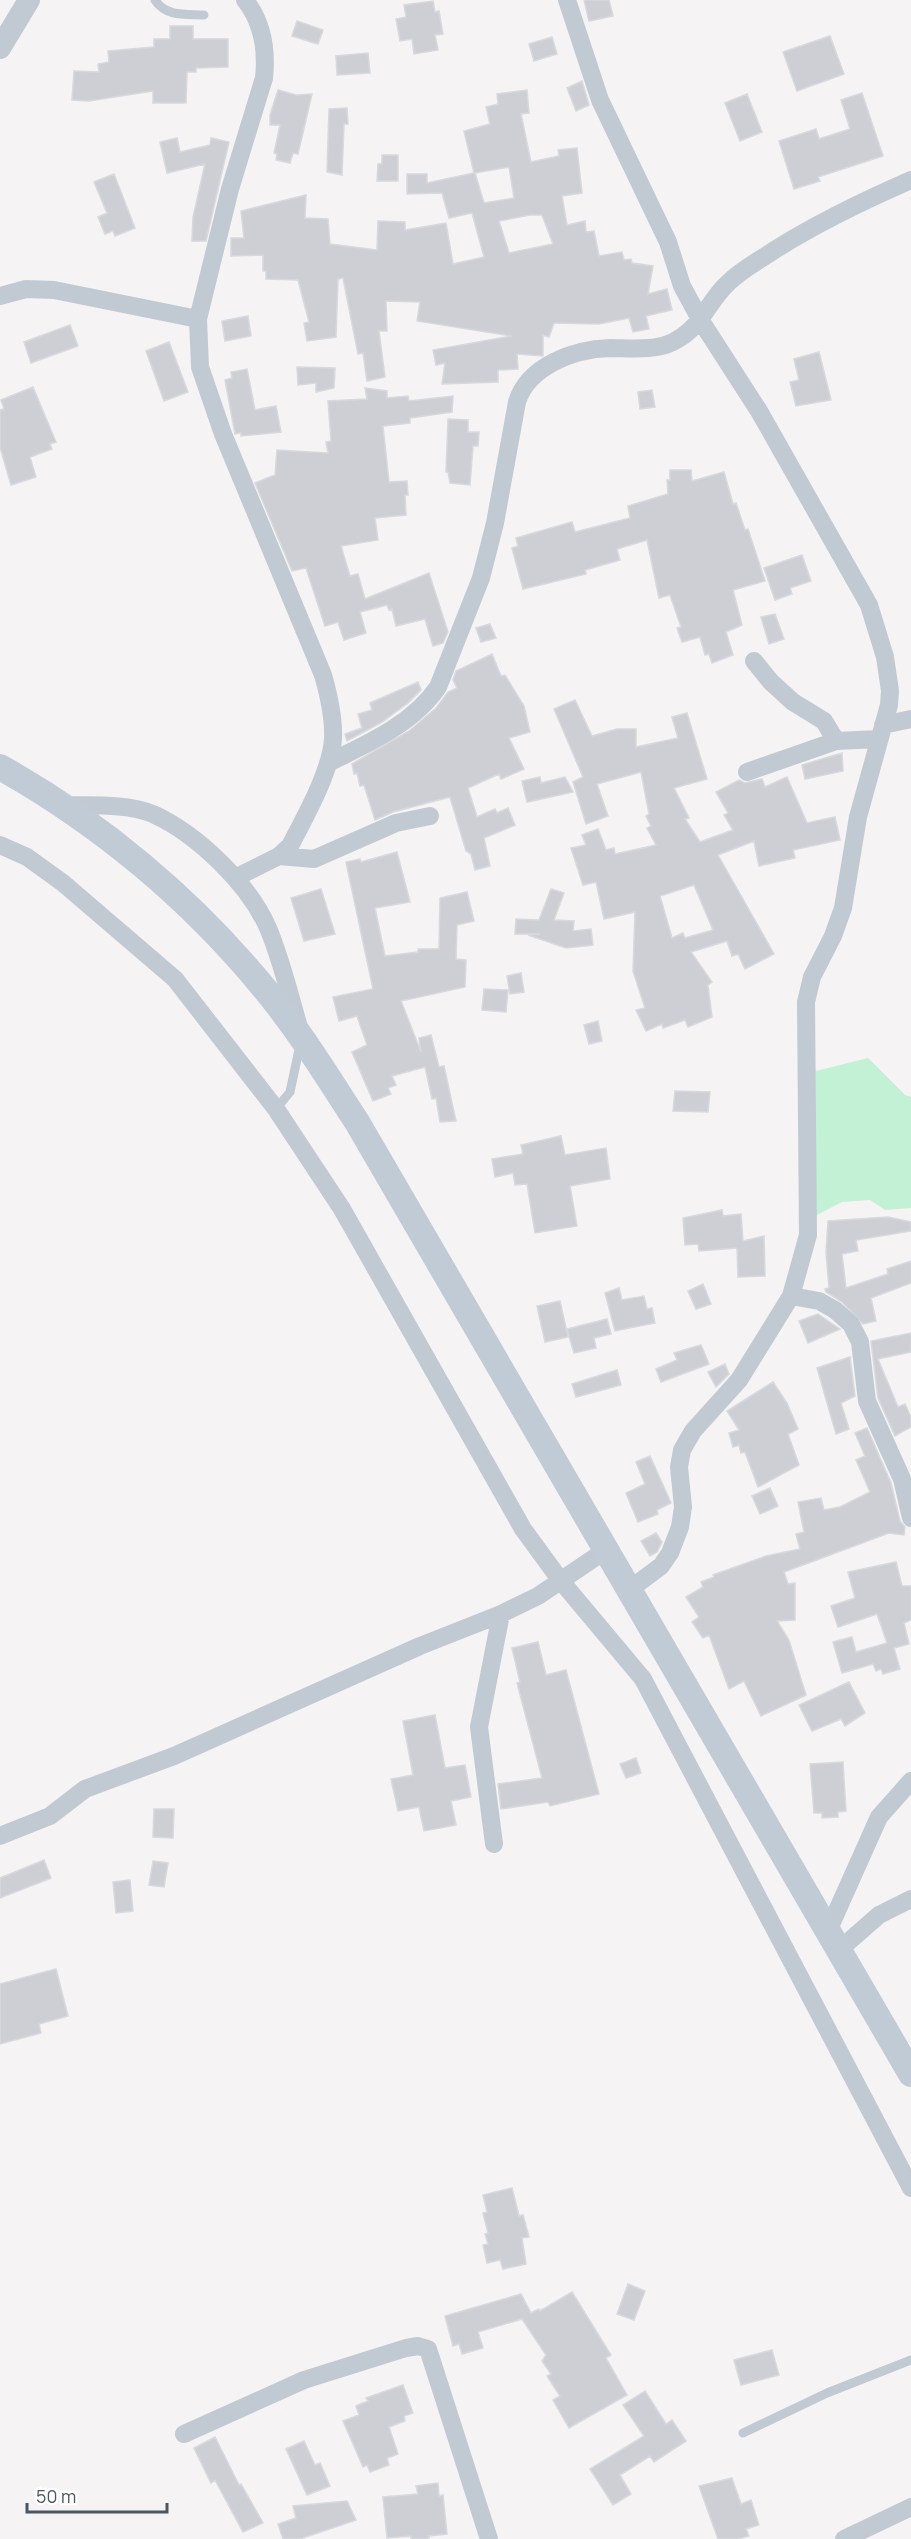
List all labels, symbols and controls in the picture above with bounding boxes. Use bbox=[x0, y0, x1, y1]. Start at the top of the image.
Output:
scale bar bbox=[27, 2476, 166, 2514]
text: 50 m bbox=[36, 2484, 76, 2508]

